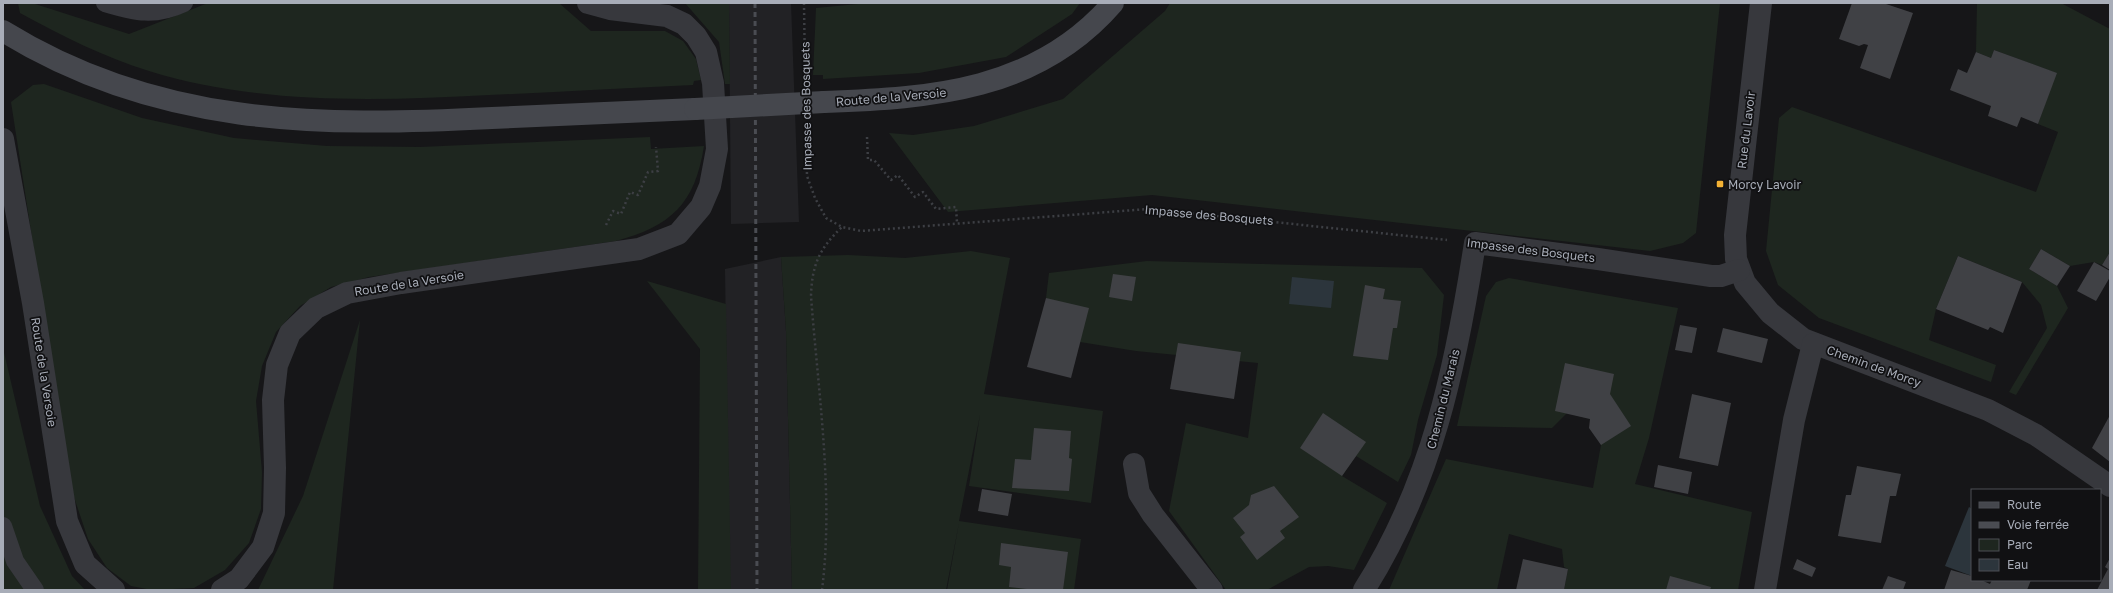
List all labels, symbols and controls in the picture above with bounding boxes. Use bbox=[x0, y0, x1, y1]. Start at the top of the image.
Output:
street label: Impasse des Bosquets bbox=[797, 41, 815, 171]
street label: Route de la Versoie bbox=[835, 85, 947, 109]
street label: Rue du Lavoir bbox=[1734, 90, 1758, 170]
place label: Morcy Lavoir bbox=[1728, 177, 1801, 192]
marker: Morcy Lavoir bbox=[1715, 179, 1725, 189]
street label: Impasse des Bosquets bbox=[1144, 202, 1274, 228]
street label: Impasse des Bosquets bbox=[1466, 235, 1596, 265]
street label: Route de la Versoie bbox=[353, 267, 465, 299]
street label: Route de la Versoie bbox=[28, 316, 60, 428]
street label: Chemin de Morcy bbox=[1825, 342, 1923, 390]
street label: Chemin du Marais bbox=[1423, 348, 1463, 450]
legend bbox=[1971, 489, 2101, 581]
text: Route bbox=[2007, 497, 2041, 512]
text: Voie ferrée bbox=[2007, 517, 2069, 532]
text: Parc bbox=[2007, 537, 2033, 552]
text: Eau bbox=[2007, 557, 2028, 572]

